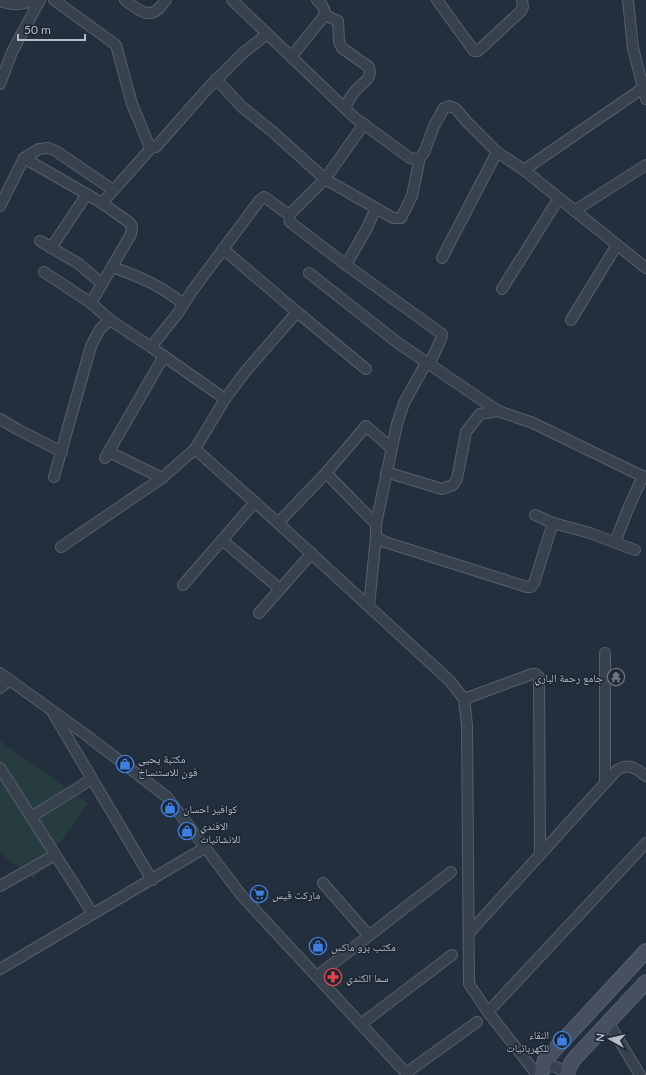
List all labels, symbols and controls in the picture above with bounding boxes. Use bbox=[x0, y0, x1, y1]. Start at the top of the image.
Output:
scale bar bbox=[18, 16, 85, 42]
text: 50 m bbox=[24, 22, 51, 37]
temple icon: جامع رحمة الباري bbox=[606, 667, 626, 687]
place label: جامع رحمة الباري bbox=[535, 671, 603, 686]
place label: مكتبة يحيى فون للاستنساخ bbox=[138, 752, 198, 779]
shop icon: مكتبة يحيى فون للاستنساخ bbox=[115, 754, 135, 774]
shop icon: كوافير احسان bbox=[160, 798, 180, 818]
place label: كوافير احسان bbox=[183, 802, 238, 816]
place label: الافندي للانشائيات bbox=[200, 819, 240, 845]
shop icon: الافندي للانشائيات bbox=[177, 821, 197, 841]
supermarket icon: ماركت قيس bbox=[249, 884, 269, 904]
place label: ماركت قيس bbox=[272, 888, 320, 902]
shop icon: مكتب برو ماكس bbox=[308, 936, 328, 956]
place label: مكتب برو ماكس bbox=[331, 940, 396, 954]
pharmacy icon: سما الكندي bbox=[323, 967, 343, 987]
place label: سما الكندي bbox=[346, 971, 389, 986]
north arrow bbox=[590, 1019, 630, 1059]
place label: النقاء للكهربائيات bbox=[506, 1028, 549, 1054]
shop icon: النقاء للكهربائيات bbox=[552, 1030, 572, 1050]
text: N bbox=[593, 1032, 607, 1043]

